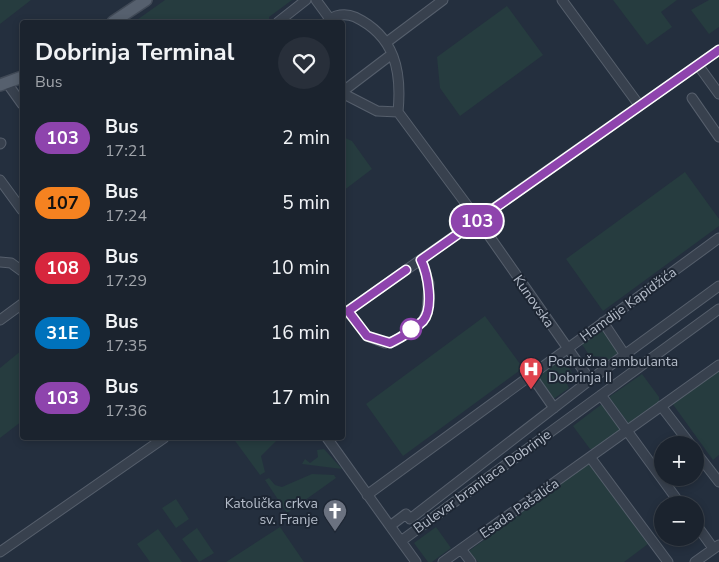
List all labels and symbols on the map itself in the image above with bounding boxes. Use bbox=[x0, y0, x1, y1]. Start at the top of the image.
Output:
line badge: 103 bbox=[448, 205, 506, 237]
street label: Hamdije Kapidžića bbox=[576, 263, 680, 346]
street label: Kunovska bbox=[509, 271, 559, 331]
unlabelled marker bbox=[400, 318, 422, 340]
place label: Područna ambulanta Dobrinja II bbox=[548, 352, 678, 387]
hospital icon: Područna ambulanta Dobrinja II bbox=[518, 356, 544, 390]
street label: Bulevar branilaca Dobrinje bbox=[410, 425, 555, 538]
street label: Esada Pašalića bbox=[476, 474, 563, 543]
place label: Katolička crkva sv. Franje bbox=[225, 494, 318, 529]
church icon: Katolička crkva sv. Franje bbox=[322, 498, 348, 532]

